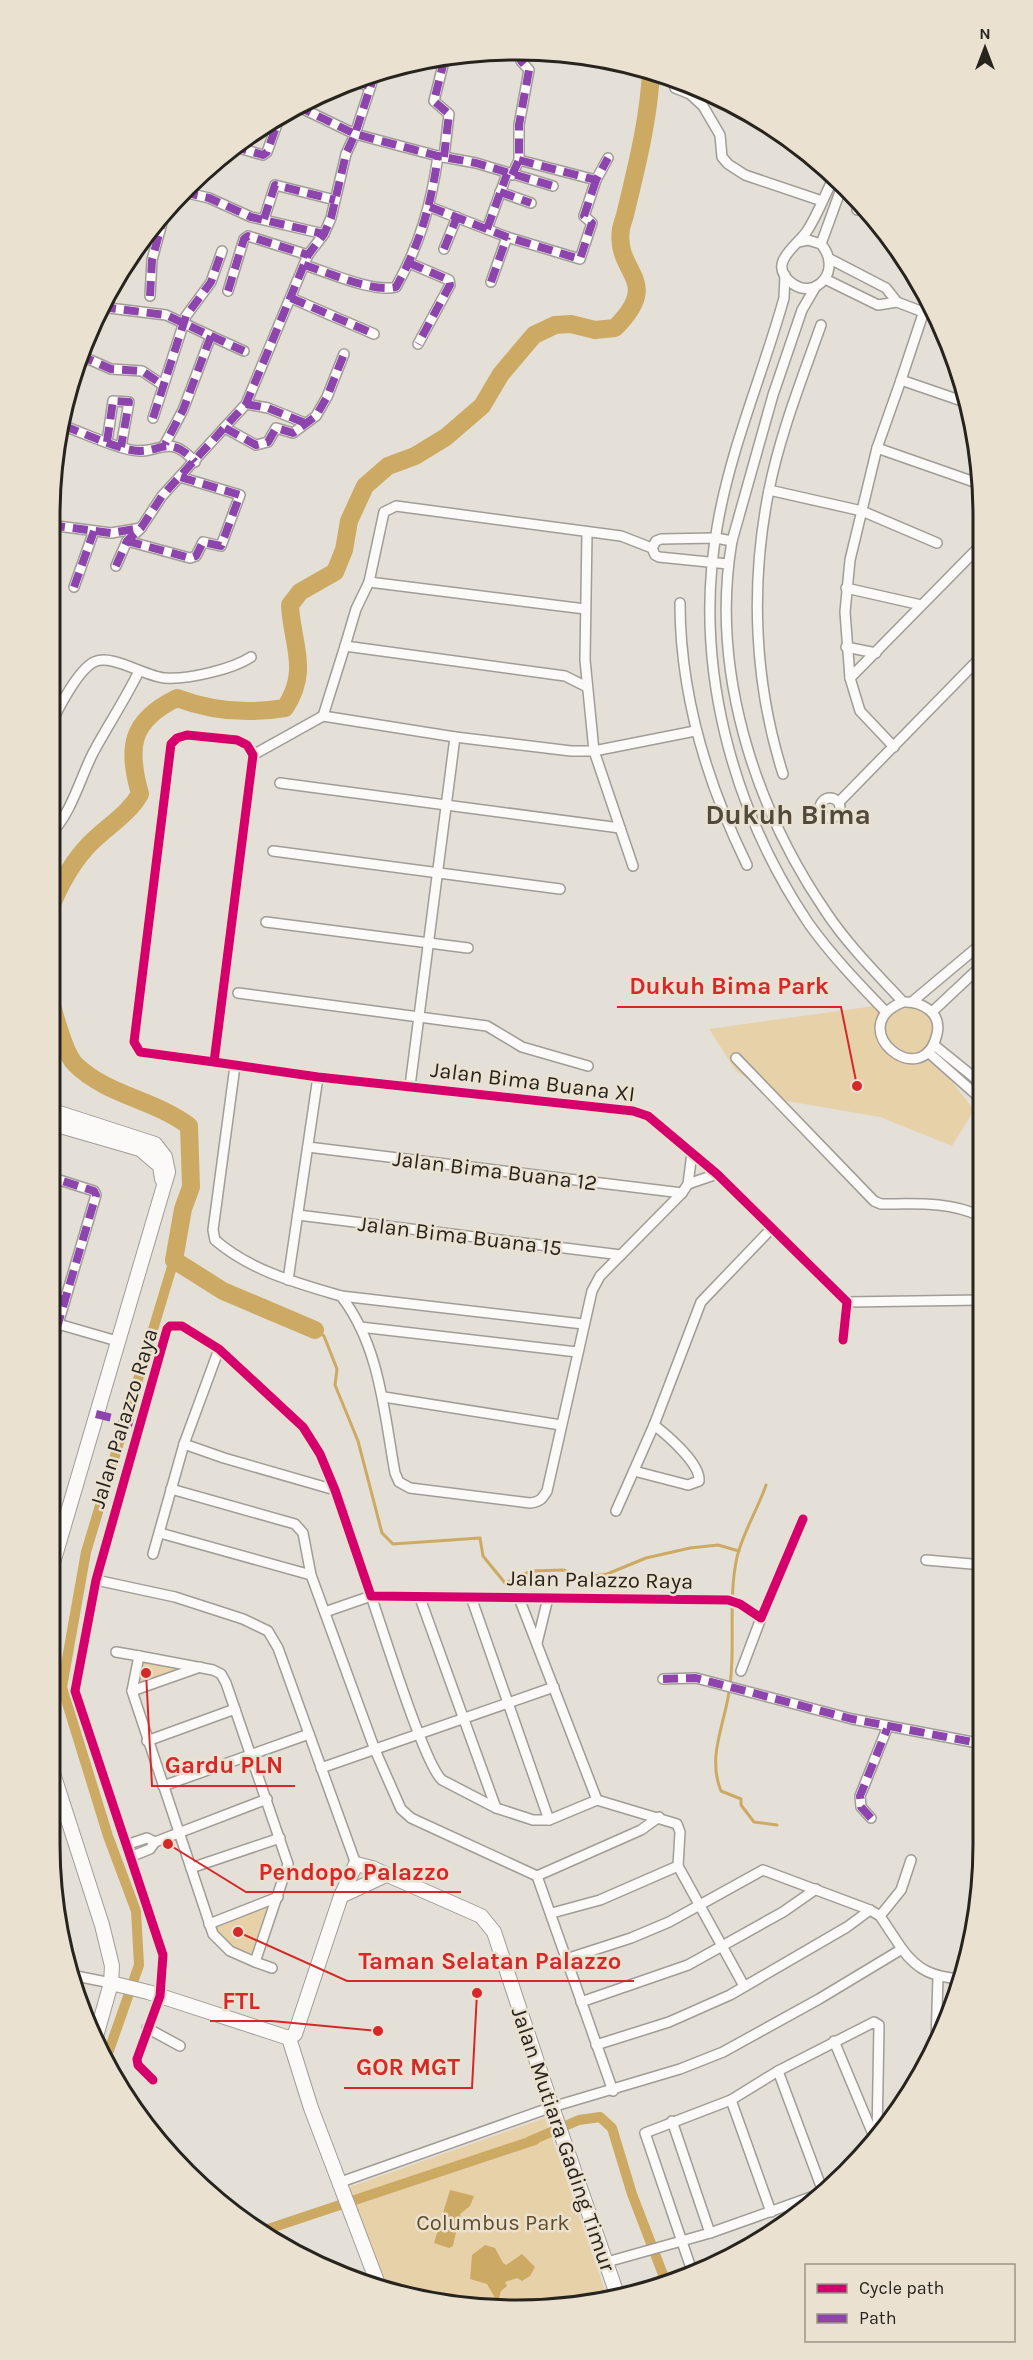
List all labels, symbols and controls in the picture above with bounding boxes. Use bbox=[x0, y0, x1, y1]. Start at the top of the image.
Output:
north arrow bbox=[955, 18, 1015, 78]
text: N bbox=[979, 24, 991, 43]
district label: Dukuh Bima bbox=[705, 798, 871, 831]
callout: Dukuh Bima Park bbox=[617, 965, 841, 1007]
text: Dukuh Bima Park bbox=[629, 972, 829, 1000]
street label: Jalan Bima Buana XI bbox=[429, 1057, 637, 1107]
street label: Jalan Bima Buana 12 bbox=[391, 1146, 599, 1196]
street label: Jalan Bima Buana 15 bbox=[356, 1211, 563, 1261]
street label: Jalan Palazzo Raya bbox=[84, 1325, 164, 1511]
street label: Jalan Palazzo Raya bbox=[507, 1565, 693, 1595]
callout: Gardu PLN bbox=[152, 1744, 295, 1786]
text: Gardu PLN bbox=[165, 1751, 283, 1779]
callout: Pendopo Palazzo bbox=[246, 1850, 461, 1892]
text: Pendopo Palazzo bbox=[259, 1858, 449, 1886]
callout: Taman Selatan Palazzo bbox=[347, 1939, 634, 1981]
text: Taman Selatan Palazzo bbox=[359, 1947, 621, 1975]
callout: FTL bbox=[210, 1979, 272, 2021]
text: FTL bbox=[222, 1987, 260, 2015]
street label: Jalan Mutiara Gading Timur bbox=[505, 2004, 621, 2275]
callout: GOR MGT bbox=[344, 2046, 472, 2088]
text: GOR MGT bbox=[356, 2053, 460, 2081]
park label: Columbus Park bbox=[416, 2210, 570, 2236]
legend bbox=[805, 2264, 1015, 2342]
text: Cycle path bbox=[859, 2277, 944, 2299]
text: Path bbox=[859, 2307, 897, 2329]

